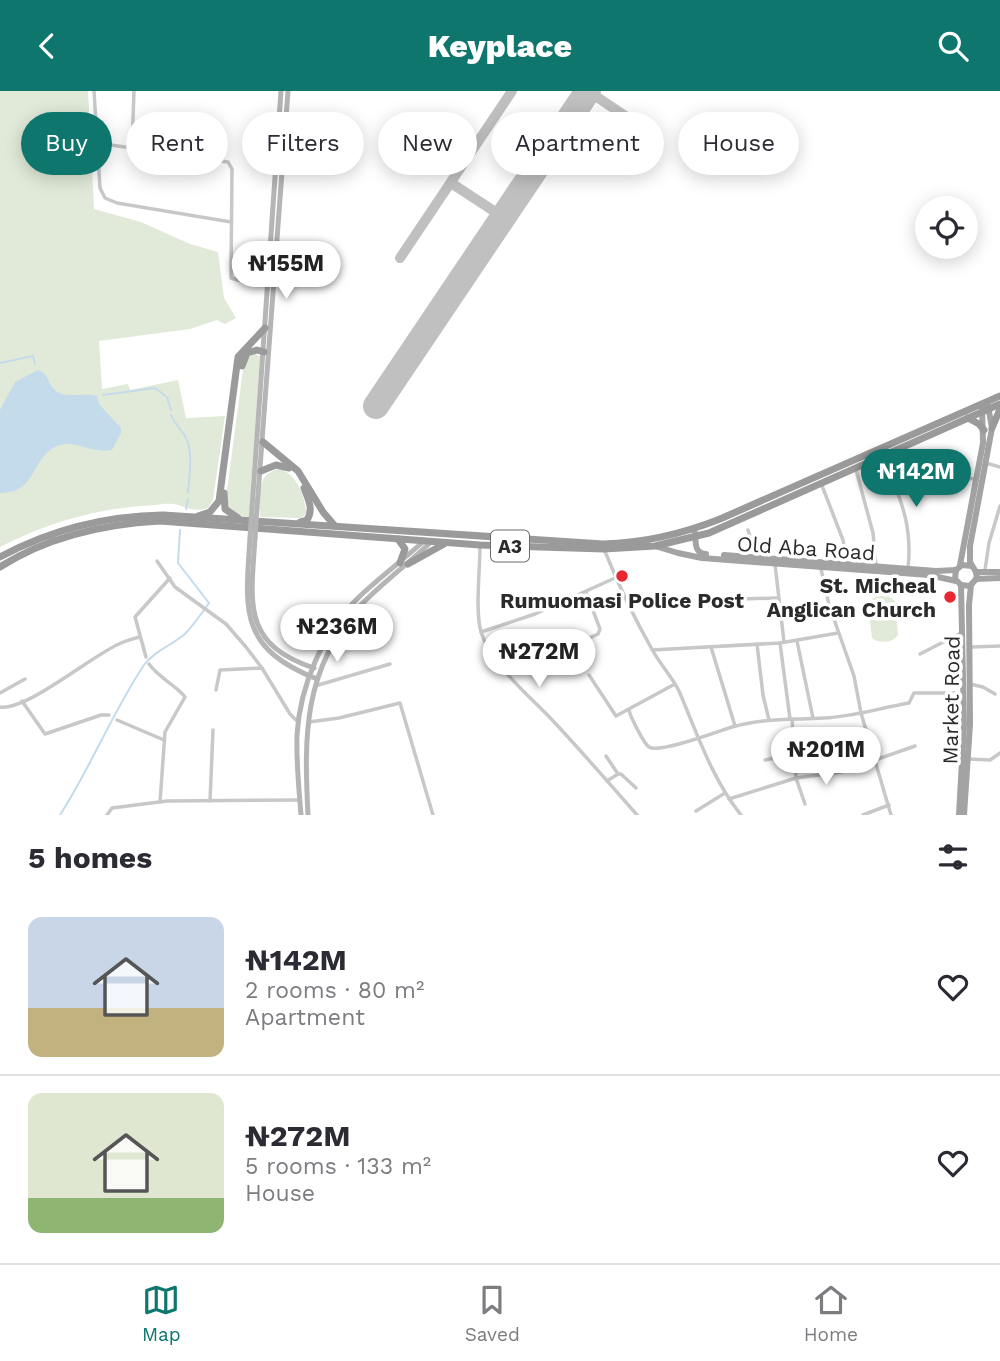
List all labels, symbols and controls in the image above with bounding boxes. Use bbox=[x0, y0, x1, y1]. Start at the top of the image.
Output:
icon: back bbox=[28, 27, 66, 65]
text: Keyplace bbox=[428, 27, 572, 65]
icon: search bbox=[934, 27, 972, 65]
chip: Buy bbox=[21, 112, 112, 175]
chip: Rent bbox=[126, 112, 228, 175]
chip: Filters bbox=[242, 112, 364, 175]
chip: New bbox=[378, 112, 477, 175]
chip: Apartment bbox=[491, 112, 664, 175]
chip: House bbox=[678, 112, 799, 175]
map controls bbox=[915, 196, 978, 259]
button: locate bbox=[915, 196, 978, 259]
pin: ₦155M bbox=[237, 241, 335, 301]
text: ₦155M bbox=[248, 250, 324, 277]
pin: ₦142M bbox=[867, 449, 965, 509]
text: ₦142M bbox=[877, 458, 955, 485]
road number: A3 bbox=[491, 531, 529, 561]
street label: Old Aba Road bbox=[736, 531, 876, 565]
marker: Rumuomasi Police Post bbox=[614, 568, 630, 584]
place label: St. Micheal Anglican Church bbox=[767, 573, 936, 622]
place label: Rumuomasi Police Post bbox=[500, 588, 744, 613]
marker: St. Micheal Anglican Church bbox=[942, 589, 958, 605]
pin: ₦236M bbox=[288, 605, 386, 664]
text: ₦236M bbox=[296, 613, 378, 640]
pin: ₦272M bbox=[490, 629, 588, 689]
street label: Market Road bbox=[937, 635, 965, 765]
text: ₦272M bbox=[499, 638, 579, 665]
pin: ₦201M bbox=[777, 727, 875, 787]
text: ₦201M bbox=[787, 736, 865, 763]
icon: filters bbox=[934, 838, 972, 876]
text: 5 homes bbox=[28, 840, 152, 875]
text: ₦142M bbox=[245, 942, 347, 977]
icon: home bbox=[84, 945, 168, 1029]
icon: heart bbox=[934, 968, 972, 1006]
text: 2 rooms · 80 m² bbox=[245, 977, 424, 1004]
text: Apartment bbox=[245, 1004, 365, 1031]
text: ₦272M bbox=[245, 1118, 350, 1153]
icon: home bbox=[84, 1121, 168, 1205]
icon: heart bbox=[934, 1144, 972, 1182]
text: 5 rooms · 133 m² bbox=[245, 1153, 431, 1180]
text: House bbox=[245, 1180, 315, 1207]
tab: Map bbox=[142, 1281, 181, 1346]
tab: Saved bbox=[465, 1281, 520, 1346]
tab: Home bbox=[804, 1281, 858, 1346]

